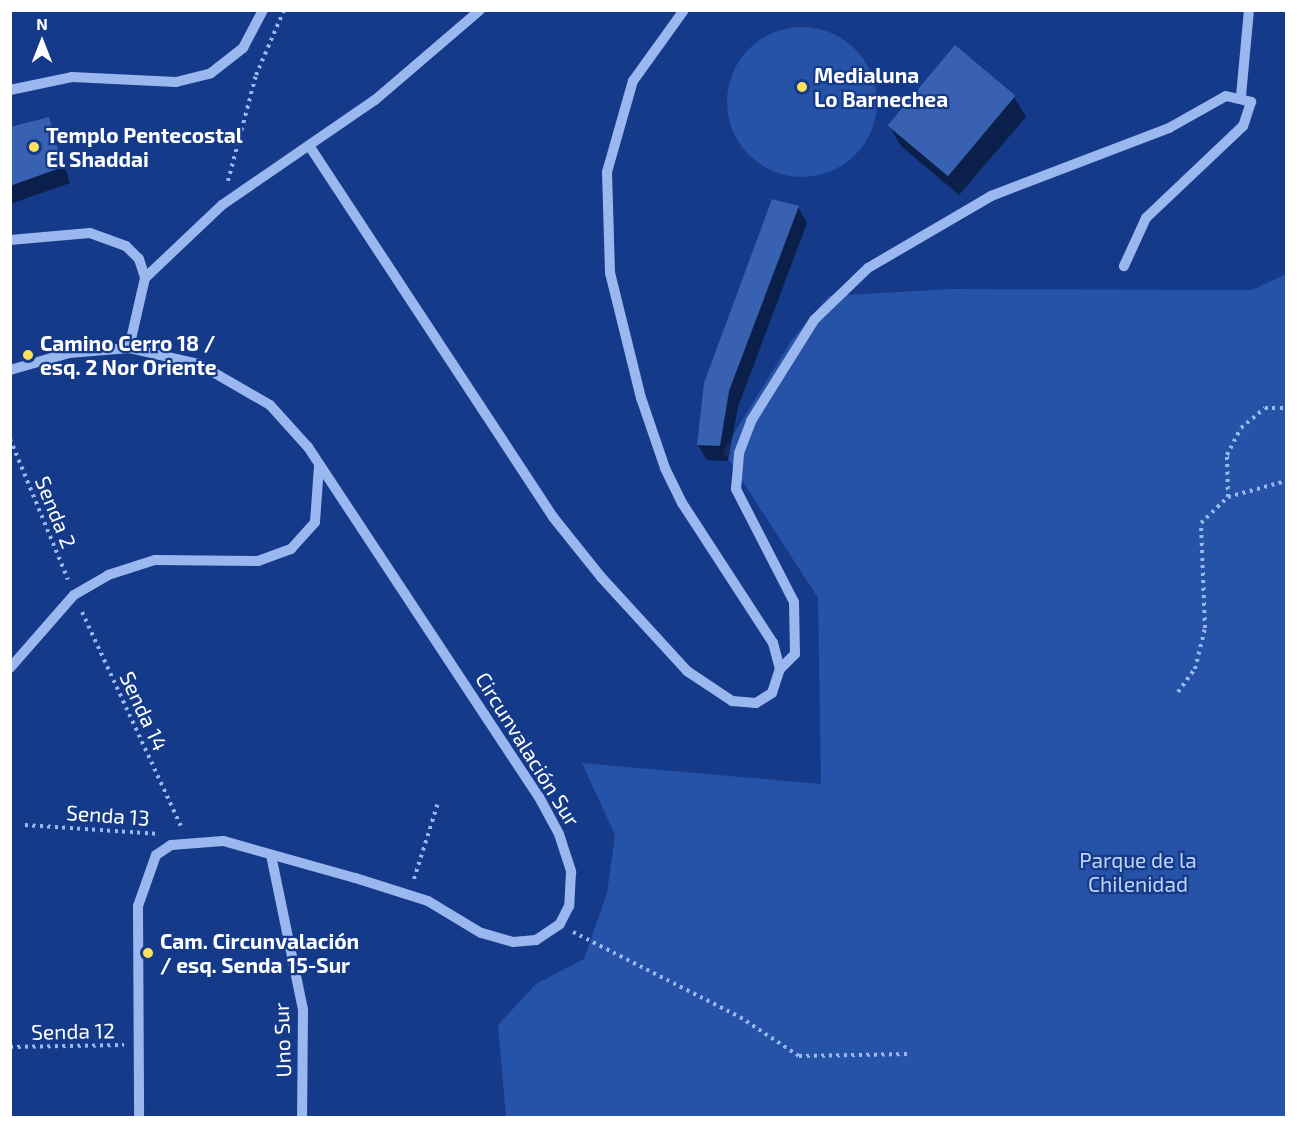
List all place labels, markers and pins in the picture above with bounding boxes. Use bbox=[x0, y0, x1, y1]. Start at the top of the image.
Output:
place label: Medialuna Lo Barnechea bbox=[814, 62, 948, 112]
marker: Medialuna Lo Barnechea bbox=[795, 80, 809, 94]
place label: Templo Pentecostal El Shaddai bbox=[46, 122, 243, 172]
marker: Templo Pentecostal El Shaddai bbox=[27, 140, 41, 154]
place label: Camino Cerro 18 / esq. 2 Nor Oriente bbox=[40, 330, 217, 380]
marker: Camino Cerro 18 / esq. 2 Nor Oriente bbox=[21, 348, 35, 362]
place label: Cam. Circunvalación / esq. Senda 15-Sur bbox=[160, 928, 359, 978]
marker: Cam. Circunvalación / esq. Senda 15-Sur bbox=[141, 946, 155, 960]

